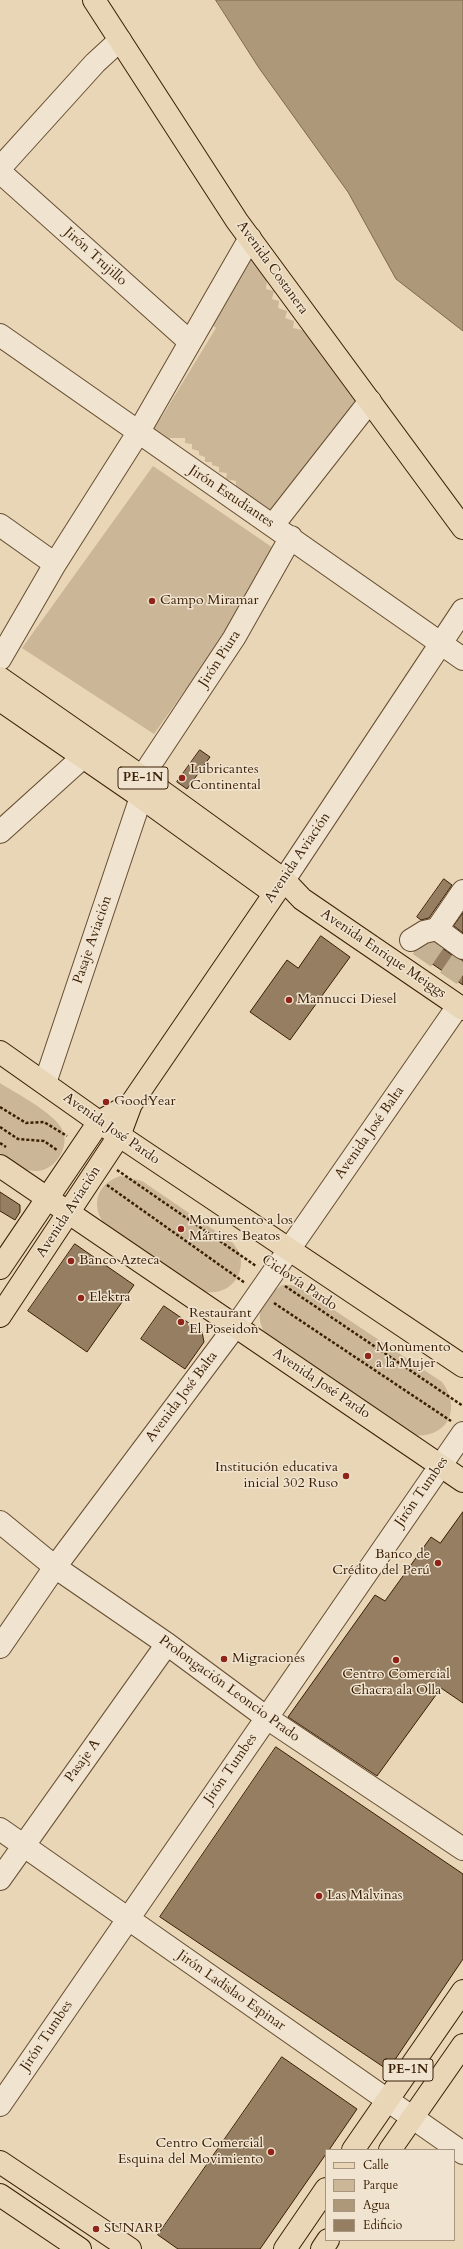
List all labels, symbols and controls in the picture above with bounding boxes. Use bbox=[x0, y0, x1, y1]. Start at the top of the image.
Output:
street label: Avenida Costanera bbox=[232, 218, 312, 318]
street label: Jirón Trujillo bbox=[60, 224, 130, 290]
street label: Jirón Estudiantes bbox=[185, 462, 277, 532]
place label: Campo Miramar bbox=[160, 593, 259, 609]
marker: Campo Miramar bbox=[147, 596, 157, 606]
street label: Jirón Piura bbox=[195, 628, 245, 690]
place label: Lubricantes Continental bbox=[190, 762, 261, 794]
road number: PE-1N bbox=[118, 767, 168, 789]
marker: Lubricantes Continental bbox=[177, 773, 187, 783]
street label: Avenida Aviación bbox=[262, 810, 334, 906]
street label: Pasaje Aviación bbox=[70, 894, 116, 986]
street label: Avenida Enrique Meiggs bbox=[317, 906, 449, 1002]
place label: Mannucci Diesel bbox=[297, 992, 397, 1008]
marker: Mannucci Diesel bbox=[284, 995, 294, 1005]
street label: Avenida José Balta bbox=[332, 1083, 408, 1183]
street label: Avenida José Pardo bbox=[59, 1089, 163, 1169]
place label: GoodYear bbox=[114, 1094, 176, 1110]
marker: GoodYear bbox=[101, 1097, 111, 1107]
street label: Avenida Aviación bbox=[33, 1163, 105, 1261]
place label: Monumento a los Mártires Beatos bbox=[189, 1213, 293, 1246]
marker: Monumento a los Mártires Beatos bbox=[176, 1224, 186, 1234]
street label: Ciclovía Pardo bbox=[258, 1252, 340, 1314]
place label: Banco Azteca bbox=[79, 1253, 160, 1269]
marker: Banco Azteca bbox=[66, 1256, 76, 1266]
place label: Elektra bbox=[89, 1290, 131, 1306]
marker: Elektra bbox=[76, 1293, 86, 1303]
place label: Restaurant El Poseidon bbox=[189, 1306, 259, 1338]
marker: Restaurant El Poseidon bbox=[176, 1317, 186, 1327]
place label: Monumento a la Mujer bbox=[376, 1340, 451, 1372]
street label: Avenida José Pardo bbox=[269, 1345, 373, 1423]
street label: Avenida José Balta bbox=[142, 1348, 222, 1446]
marker: Monumento a la Mujer bbox=[363, 1351, 373, 1361]
street label: Jirón Tumbes bbox=[392, 1454, 452, 1530]
place label: Institución educativa inicial 302 Ruso bbox=[215, 1460, 338, 1492]
marker: Institución educativa inicial 302 Ruso bbox=[341, 1471, 351, 1481]
place label: Banco de Crédito del Perú bbox=[332, 1547, 430, 1580]
marker: Banco de Crédito del Perú bbox=[433, 1558, 443, 1568]
street label: Prolongación Leoncio Prado bbox=[155, 1632, 303, 1746]
place label: Migraciones bbox=[232, 1651, 305, 1667]
marker: Migraciones bbox=[219, 1654, 229, 1664]
marker: Centro Comercial Chacra ala Olla bbox=[391, 1655, 401, 1665]
place label: Centro Comercial Chacra ala Olla bbox=[342, 1667, 450, 1700]
street label: Jirón Tumbes bbox=[201, 1731, 261, 1807]
street label: Pasaje A bbox=[62, 1736, 104, 1786]
place label: Las Malvinas bbox=[327, 1888, 402, 1904]
marker: Las Malvinas bbox=[314, 1891, 324, 1901]
street label: Jirón Ladislao Espinar bbox=[174, 1947, 288, 2035]
street label: Jirón Tumbes bbox=[17, 1998, 77, 2074]
road number: PE-1N bbox=[383, 2059, 433, 2081]
place label: Centro Comercial Esquina del Movimiento bbox=[118, 2136, 263, 2168]
marker: Centro Comercial Esquina del Movimiento bbox=[266, 2147, 276, 2157]
legend bbox=[325, 2149, 455, 2241]
text: Calle bbox=[363, 2157, 389, 2173]
text: Parque bbox=[363, 2177, 398, 2193]
text: Agua bbox=[363, 2197, 390, 2213]
text: Edificio bbox=[363, 2217, 402, 2233]
place label: SUNARP bbox=[104, 2221, 162, 2237]
marker: SUNARP bbox=[91, 2224, 101, 2234]

